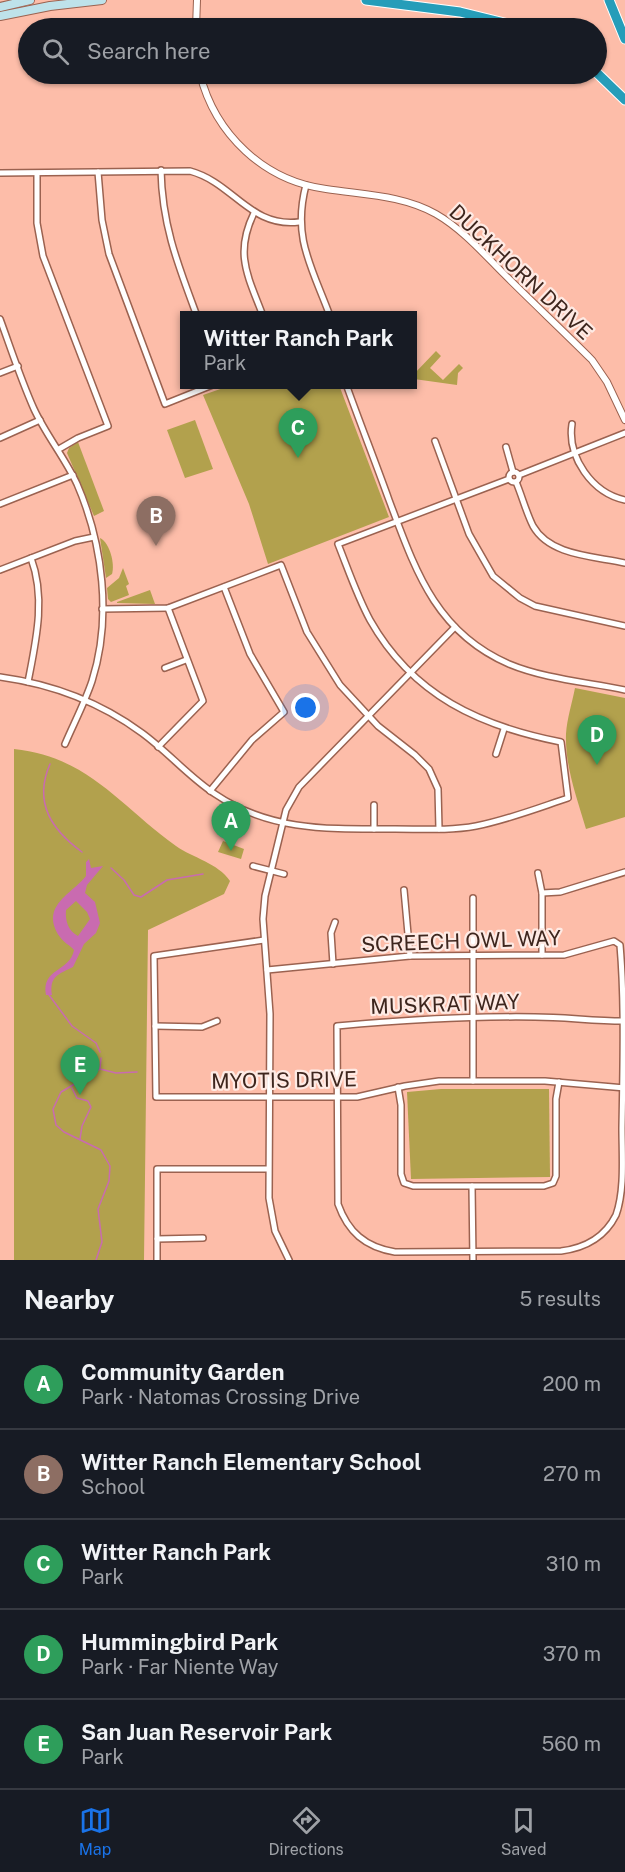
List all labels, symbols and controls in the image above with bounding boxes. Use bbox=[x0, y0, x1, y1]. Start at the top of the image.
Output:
search box bbox=[18, 18, 607, 84]
icon: search bbox=[39, 35, 72, 68]
text: Search here bbox=[87, 38, 211, 64]
street label: DUCKHORN DRIVE bbox=[444, 199, 598, 345]
popup bbox=[180, 311, 417, 389]
text: Witter Ranch Park bbox=[204, 325, 393, 351]
text: Park bbox=[204, 351, 246, 375]
pin: C bbox=[278, 408, 318, 458]
pin: B bbox=[136, 496, 176, 546]
your location bbox=[291, 693, 320, 722]
pin: D bbox=[578, 716, 616, 765]
pin: A bbox=[212, 802, 250, 851]
street label: SCREECH OWL WAY bbox=[361, 925, 562, 957]
street label: MUSKRAT WAY bbox=[370, 989, 520, 1019]
pin: E bbox=[60, 1046, 100, 1095]
street label: MYOTIS DRIVE bbox=[211, 1066, 357, 1094]
text: Nearby bbox=[24, 1284, 114, 1315]
text: 5 results bbox=[519, 1287, 601, 1311]
text: Community Garden bbox=[81, 1359, 285, 1385]
text: A bbox=[36, 1372, 51, 1396]
text: 200 m bbox=[543, 1372, 601, 1396]
text: Park · Natomas Crossing Drive bbox=[81, 1385, 360, 1409]
text: Witter Ranch Elementary School bbox=[81, 1449, 422, 1475]
text: B bbox=[37, 1462, 50, 1486]
text: 270 m bbox=[543, 1462, 601, 1486]
text: School bbox=[81, 1475, 145, 1499]
text: Witter Ranch Park bbox=[81, 1539, 271, 1565]
text: C bbox=[36, 1552, 51, 1576]
text: 310 m bbox=[546, 1552, 601, 1576]
text: Park bbox=[81, 1565, 124, 1589]
text: Hummingbird Park bbox=[81, 1629, 278, 1655]
text: D bbox=[36, 1642, 51, 1666]
text: 370 m bbox=[543, 1642, 601, 1666]
text: Park · Far Niente Way bbox=[81, 1655, 278, 1679]
text: San Juan Reservoir Park bbox=[81, 1719, 332, 1745]
text: E bbox=[37, 1732, 50, 1756]
text: 560 m bbox=[541, 1732, 601, 1756]
text: Park bbox=[81, 1745, 124, 1769]
tab: Map bbox=[79, 1804, 112, 1859]
tab: Directions bbox=[269, 1804, 344, 1859]
tab: Saved bbox=[501, 1804, 546, 1859]

